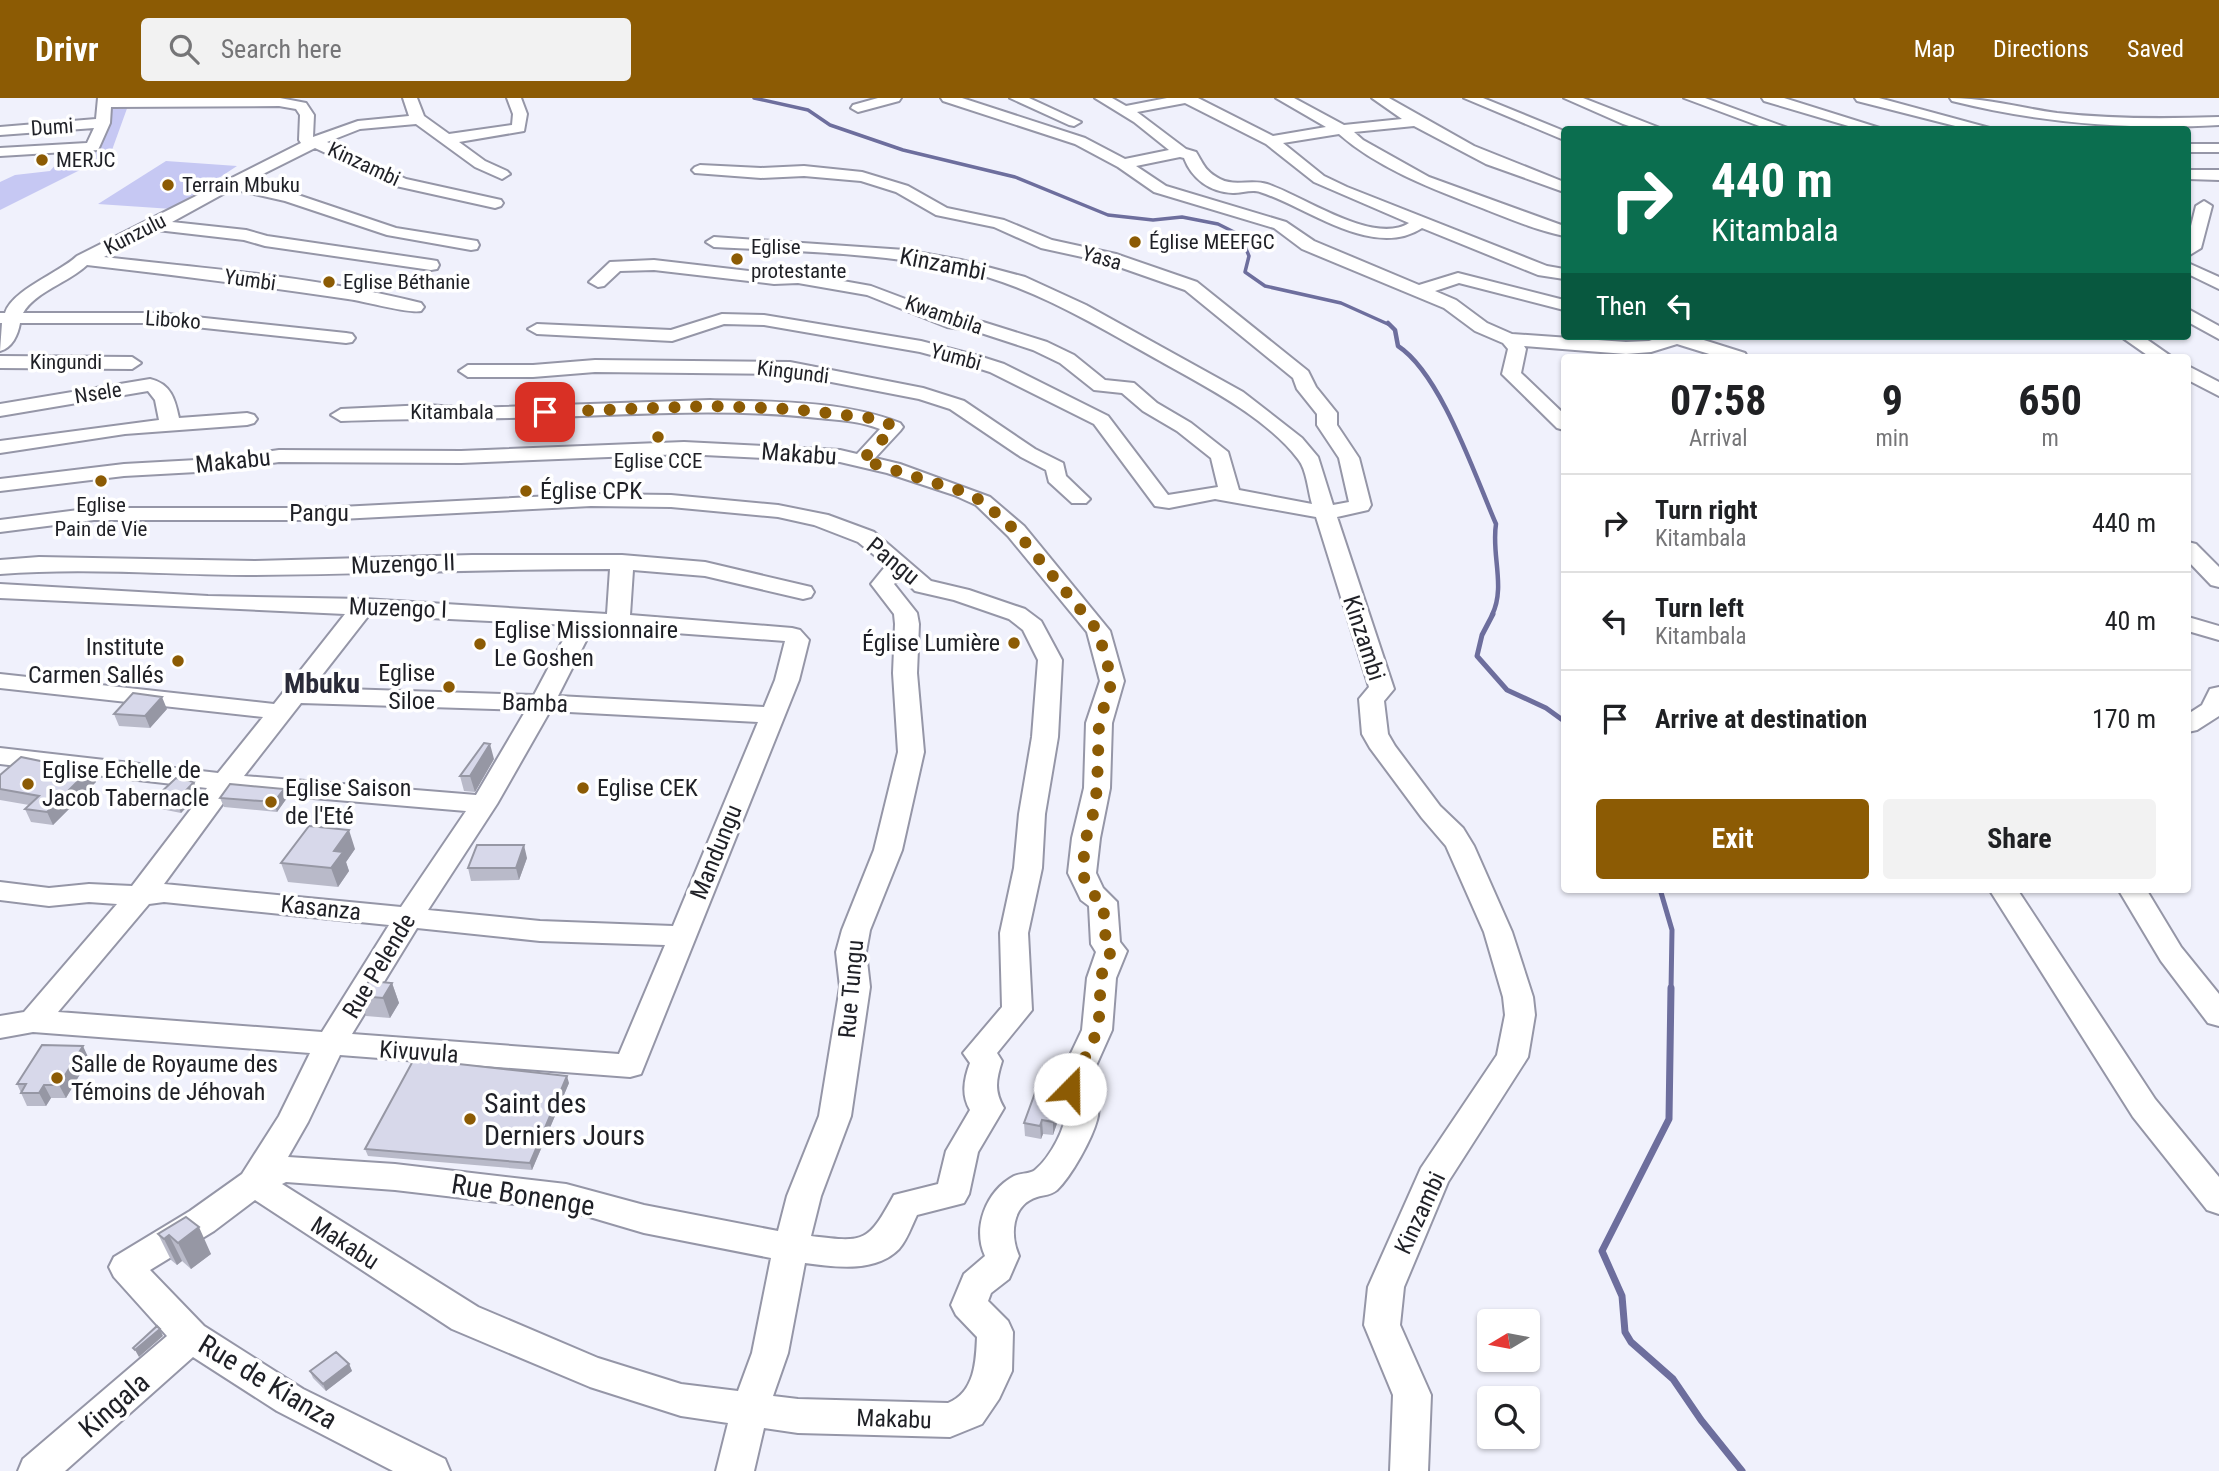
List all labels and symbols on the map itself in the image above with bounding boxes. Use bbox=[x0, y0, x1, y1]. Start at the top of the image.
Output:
street label: Dumi bbox=[30, 114, 74, 140]
street label: Kinzambi bbox=[324, 137, 404, 191]
place label: MERJC bbox=[56, 148, 116, 172]
marker: MERJC bbox=[34, 152, 50, 168]
place label: Terrain Mbuku bbox=[182, 173, 300, 197]
marker: Terrain Mbuku bbox=[160, 177, 176, 193]
street label: Kunzulu bbox=[100, 208, 170, 260]
place label: Église MEEFGC bbox=[1149, 230, 1275, 254]
marker: Église MEEFGC bbox=[1127, 234, 1143, 250]
place label: Eglise protestante bbox=[751, 235, 846, 283]
street label: Yasa bbox=[1079, 241, 1125, 275]
street label: Kinzambi bbox=[897, 242, 989, 286]
marker: Eglise protestante bbox=[729, 251, 745, 267]
street label: Yumbi bbox=[223, 265, 277, 295]
place label: Eglise Béthanie bbox=[343, 270, 470, 294]
marker: Eglise Béthanie bbox=[321, 274, 337, 290]
street label: Kwambila bbox=[902, 291, 986, 339]
street label: Liboko bbox=[144, 306, 202, 334]
street label: Yumbi bbox=[928, 339, 984, 375]
street label: Kingundi bbox=[30, 350, 102, 374]
street label: Kingundi bbox=[756, 356, 830, 388]
street label: Nsele bbox=[73, 377, 123, 409]
pin bbox=[515, 382, 575, 442]
street label: Kitambala bbox=[410, 400, 494, 424]
marker: Eglise CCE bbox=[650, 429, 666, 445]
street label: Makabu bbox=[760, 437, 838, 471]
street label: Makabu bbox=[194, 443, 272, 479]
place label: Eglise CCE bbox=[614, 449, 702, 473]
marker: Eglise Pain de Vie bbox=[93, 473, 109, 489]
place label: Église CPK bbox=[540, 477, 642, 505]
marker: Église CPK bbox=[518, 483, 534, 499]
place label: Eglise Pain de Vie bbox=[55, 493, 148, 541]
street label: Pangu bbox=[289, 499, 349, 527]
street label: Pangu bbox=[861, 531, 925, 591]
street label: Muzengo II bbox=[350, 548, 456, 580]
street label: Muzengo I bbox=[348, 592, 448, 624]
street label: Kinzambi bbox=[1337, 592, 1391, 684]
place label: Eglise Missionnaire Le Goshen bbox=[494, 616, 678, 672]
place label: Église Lumière bbox=[862, 629, 1000, 657]
place label: Institute Carmen Sallés bbox=[28, 633, 164, 689]
marker: Église Lumière bbox=[1006, 635, 1022, 651]
marker: Eglise Missionnaire Le Goshen bbox=[472, 636, 488, 652]
marker: Institute Carmen Sallés bbox=[170, 653, 186, 669]
place label: Eglise Siloe bbox=[378, 659, 435, 715]
district label: Mbuku bbox=[284, 667, 360, 700]
marker: Eglise Siloe bbox=[441, 679, 457, 695]
street label: Bamba bbox=[502, 688, 568, 718]
place label: Eglise Echelle de Jacob Tabernacle bbox=[42, 756, 209, 812]
place label: Eglise Saison de l'Eté bbox=[285, 774, 411, 830]
place label: Eglise CEK bbox=[597, 774, 698, 802]
marker: Eglise Echelle de Jacob Tabernacle bbox=[20, 776, 36, 792]
marker: Eglise CEK bbox=[575, 780, 591, 796]
marker: Eglise Saison de l'Eté bbox=[263, 794, 279, 810]
street label: Mandungu bbox=[684, 800, 748, 904]
street label: Kasanza bbox=[279, 890, 363, 926]
street label: Rue Pelende bbox=[337, 909, 421, 1023]
street label: Rue Tungu bbox=[833, 939, 869, 1039]
street label: Kivuvula bbox=[378, 1035, 460, 1069]
place label: Salle de Royaume des Témoins de Jéhovah bbox=[71, 1050, 278, 1106]
position arrow bbox=[1033, 1052, 1107, 1126]
marker: Salle de Royaume des Témoins de Jéhovah bbox=[49, 1070, 65, 1086]
place label: Saint des Derniers Jours bbox=[484, 1087, 645, 1152]
marker: Saint des Derniers Jours bbox=[462, 1111, 478, 1127]
street label: Rue Bonenge bbox=[449, 1167, 597, 1223]
street label: Kinzambi bbox=[1389, 1167, 1451, 1259]
street label: Makabu bbox=[306, 1211, 384, 1275]
north arrow bbox=[1477, 1309, 1540, 1372]
street label: Rue de Kianza bbox=[193, 1328, 343, 1436]
street label: Kingala bbox=[72, 1366, 156, 1444]
street label: Makabu bbox=[856, 1404, 932, 1434]

